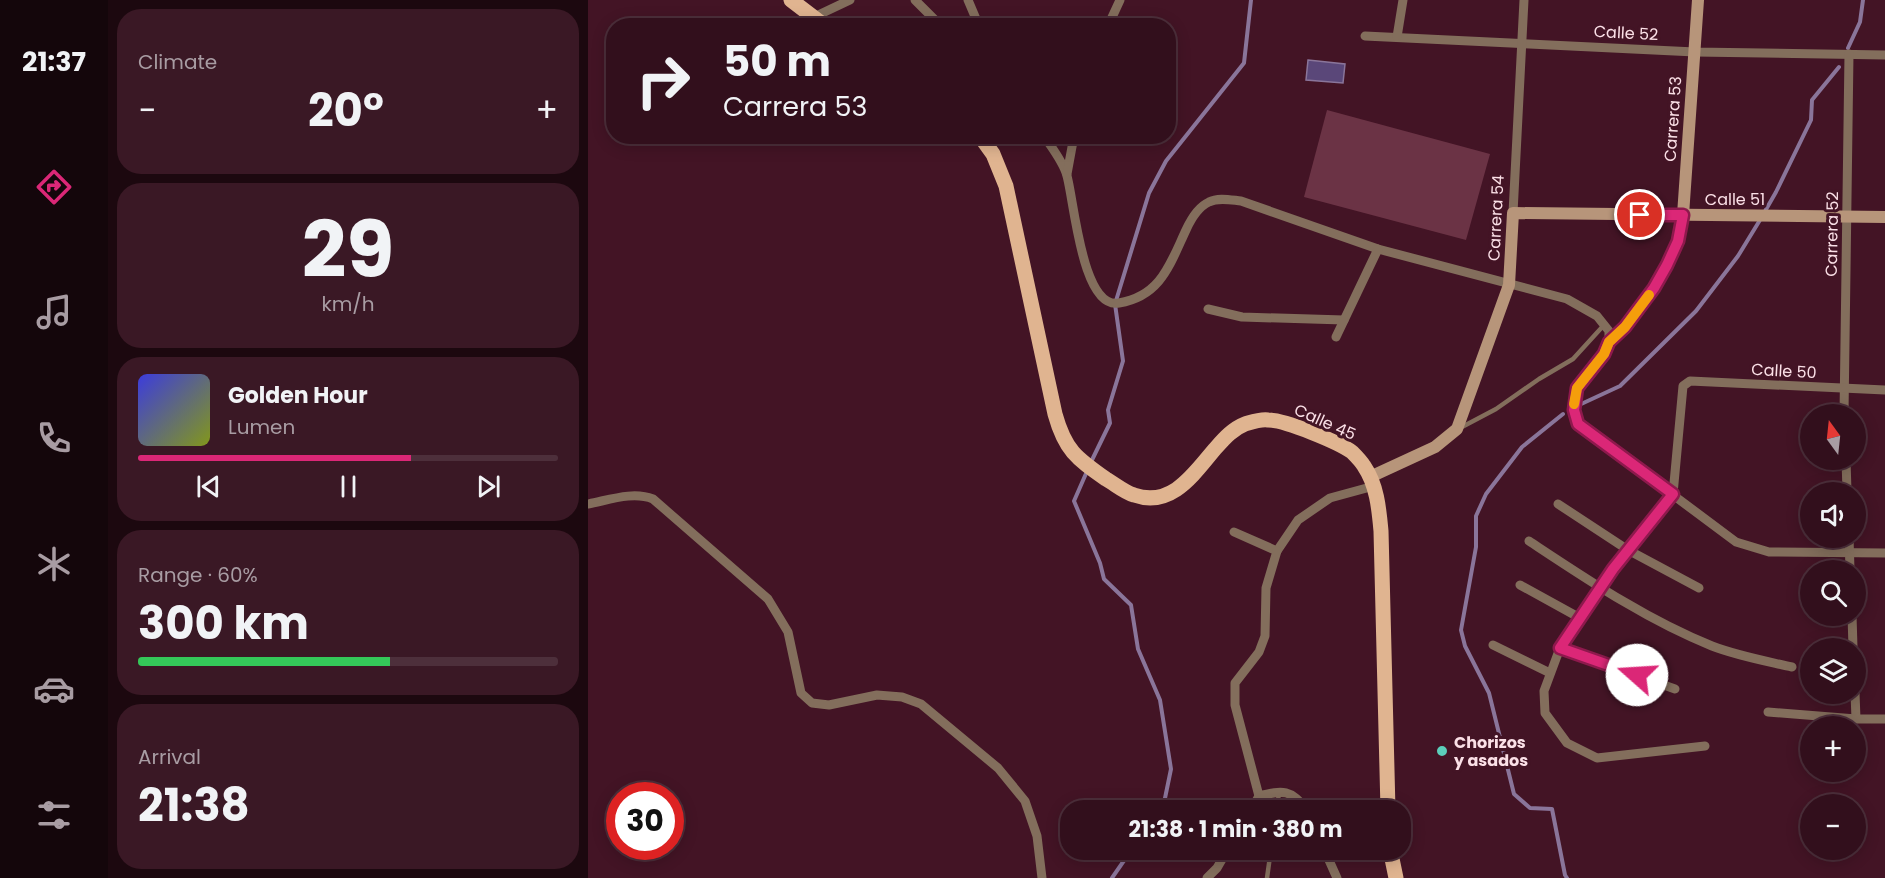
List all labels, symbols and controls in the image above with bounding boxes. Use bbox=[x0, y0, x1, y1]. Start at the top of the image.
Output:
street label: Calle 52 bbox=[1593, 20, 1659, 46]
text: 50 m bbox=[723, 32, 831, 91]
icon: right bbox=[624, 42, 702, 120]
text: 21:37 bbox=[22, 43, 86, 80]
text: Climate bbox=[138, 48, 217, 76]
street label: Carrera 53 bbox=[1659, 76, 1687, 162]
text: 20° bbox=[308, 79, 384, 142]
text: − bbox=[138, 87, 156, 134]
text: + bbox=[535, 87, 558, 134]
text: Carrera 53 bbox=[723, 88, 867, 125]
icon: directions bbox=[33, 166, 75, 208]
street label: Carrera 54 bbox=[1482, 174, 1510, 262]
street label: Calle 51 bbox=[1705, 188, 1765, 211]
pin bbox=[1614, 189, 1665, 240]
street label: Carrera 52 bbox=[1820, 191, 1844, 277]
text: 29 bbox=[302, 195, 394, 304]
icon: arrive bbox=[1623, 198, 1656, 231]
text: km/h bbox=[321, 290, 375, 318]
icon: music bbox=[33, 291, 75, 333]
street label: Calle 50 bbox=[1751, 358, 1817, 384]
text: Golden Hour bbox=[228, 380, 368, 411]
street label: Calle 45 bbox=[1290, 398, 1360, 446]
north arrow bbox=[1800, 404, 1866, 470]
map controls bbox=[1800, 404, 1866, 860]
text: Lumen bbox=[228, 413, 295, 441]
icon: phone bbox=[33, 417, 75, 459]
icon: previous bbox=[192, 470, 225, 503]
icon: pause bbox=[332, 470, 365, 503]
icon: next bbox=[472, 470, 505, 503]
button: sound bbox=[1800, 482, 1866, 548]
icon: climate bbox=[33, 543, 75, 585]
button: search bbox=[1800, 560, 1866, 626]
text: Range · 60% bbox=[138, 561, 258, 589]
text: 300 km bbox=[138, 592, 309, 655]
button: layers bbox=[1800, 638, 1866, 704]
position arrow bbox=[1605, 643, 1669, 707]
icon: car bbox=[33, 668, 75, 710]
button: + bbox=[1800, 716, 1866, 782]
place label: Chorizos y asados bbox=[1453, 731, 1528, 772]
text: Arrival bbox=[138, 743, 201, 771]
marker: Chorizos y asados bbox=[1435, 744, 1449, 758]
text: 21:38 bbox=[138, 774, 250, 837]
speed limit sign: 30 bbox=[606, 782, 684, 860]
icon: filters bbox=[33, 794, 75, 836]
button: − bbox=[1800, 794, 1866, 860]
text: 21:38 · 1 min · 380 m bbox=[1129, 814, 1342, 845]

